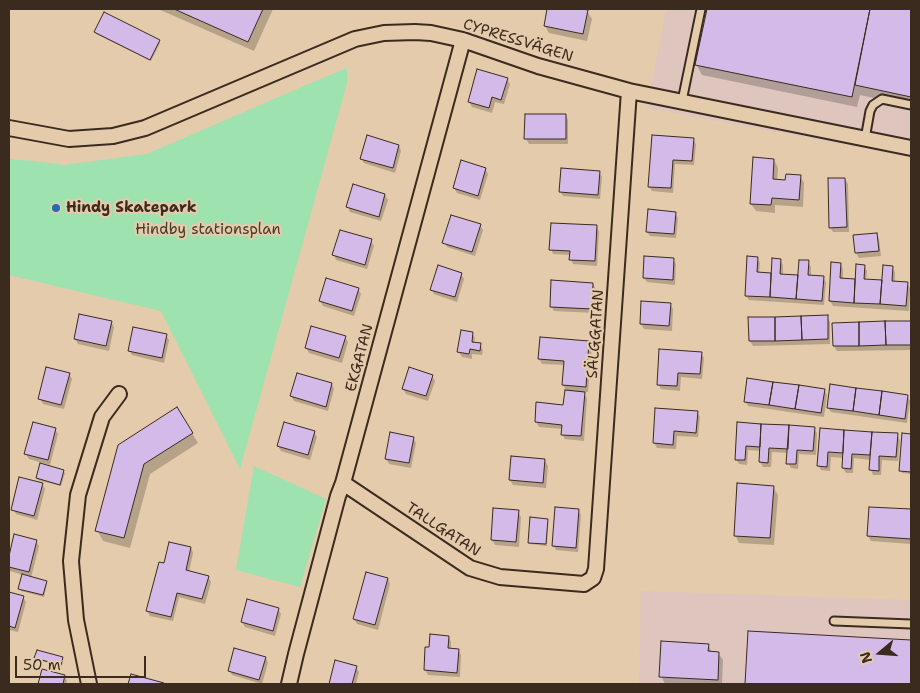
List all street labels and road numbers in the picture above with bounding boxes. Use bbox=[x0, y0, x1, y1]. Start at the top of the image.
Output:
street label: CYPRESSVÄGEN bbox=[461, 16, 575, 66]
street label: SÄLGGATAN bbox=[584, 289, 608, 379]
street label: EKGATAN bbox=[342, 322, 378, 394]
street label: TALLGATAN bbox=[402, 499, 484, 561]

